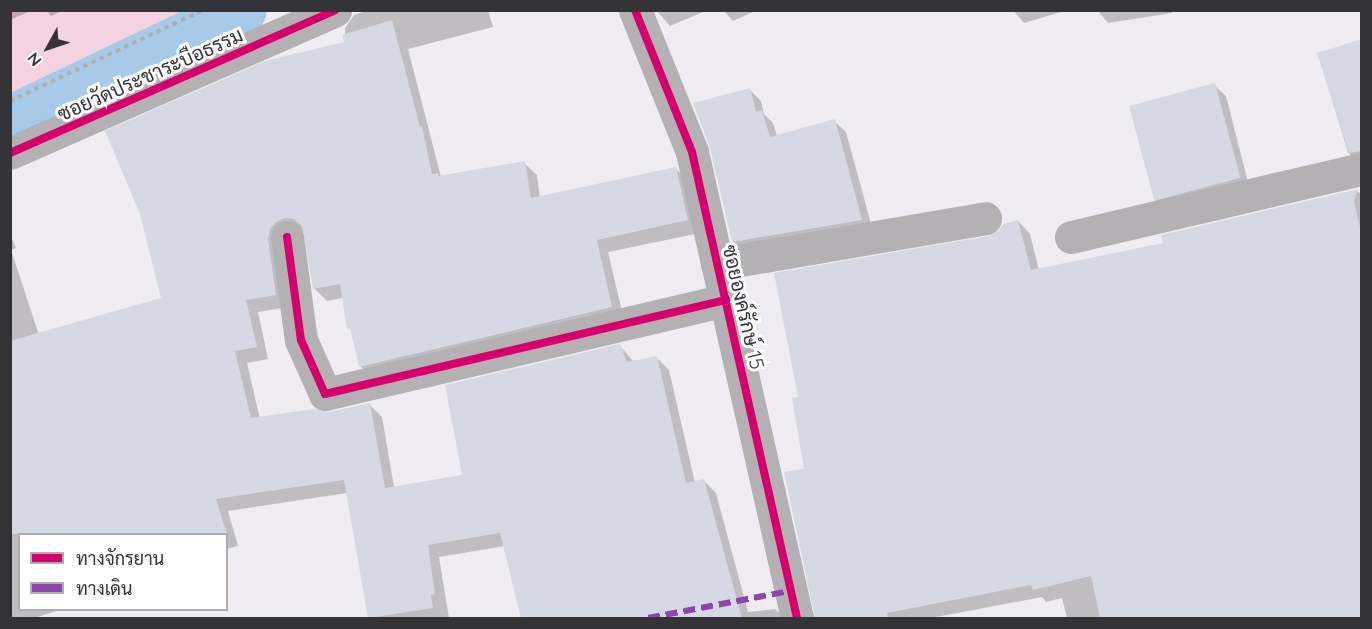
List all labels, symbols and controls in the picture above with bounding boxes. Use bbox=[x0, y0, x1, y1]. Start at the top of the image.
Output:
north arrow bbox=[18, 18, 78, 78]
street label: ซอยวัดประชาระบือธรรม bbox=[54, 22, 246, 126]
text: N bbox=[23, 49, 46, 71]
street label: ซอยองค์รักษ์ 15 bbox=[718, 242, 770, 372]
legend bbox=[18, 533, 228, 611]
text: ทางจักรยาน bbox=[76, 547, 164, 570]
text: ทางเดิน bbox=[76, 577, 132, 600]

